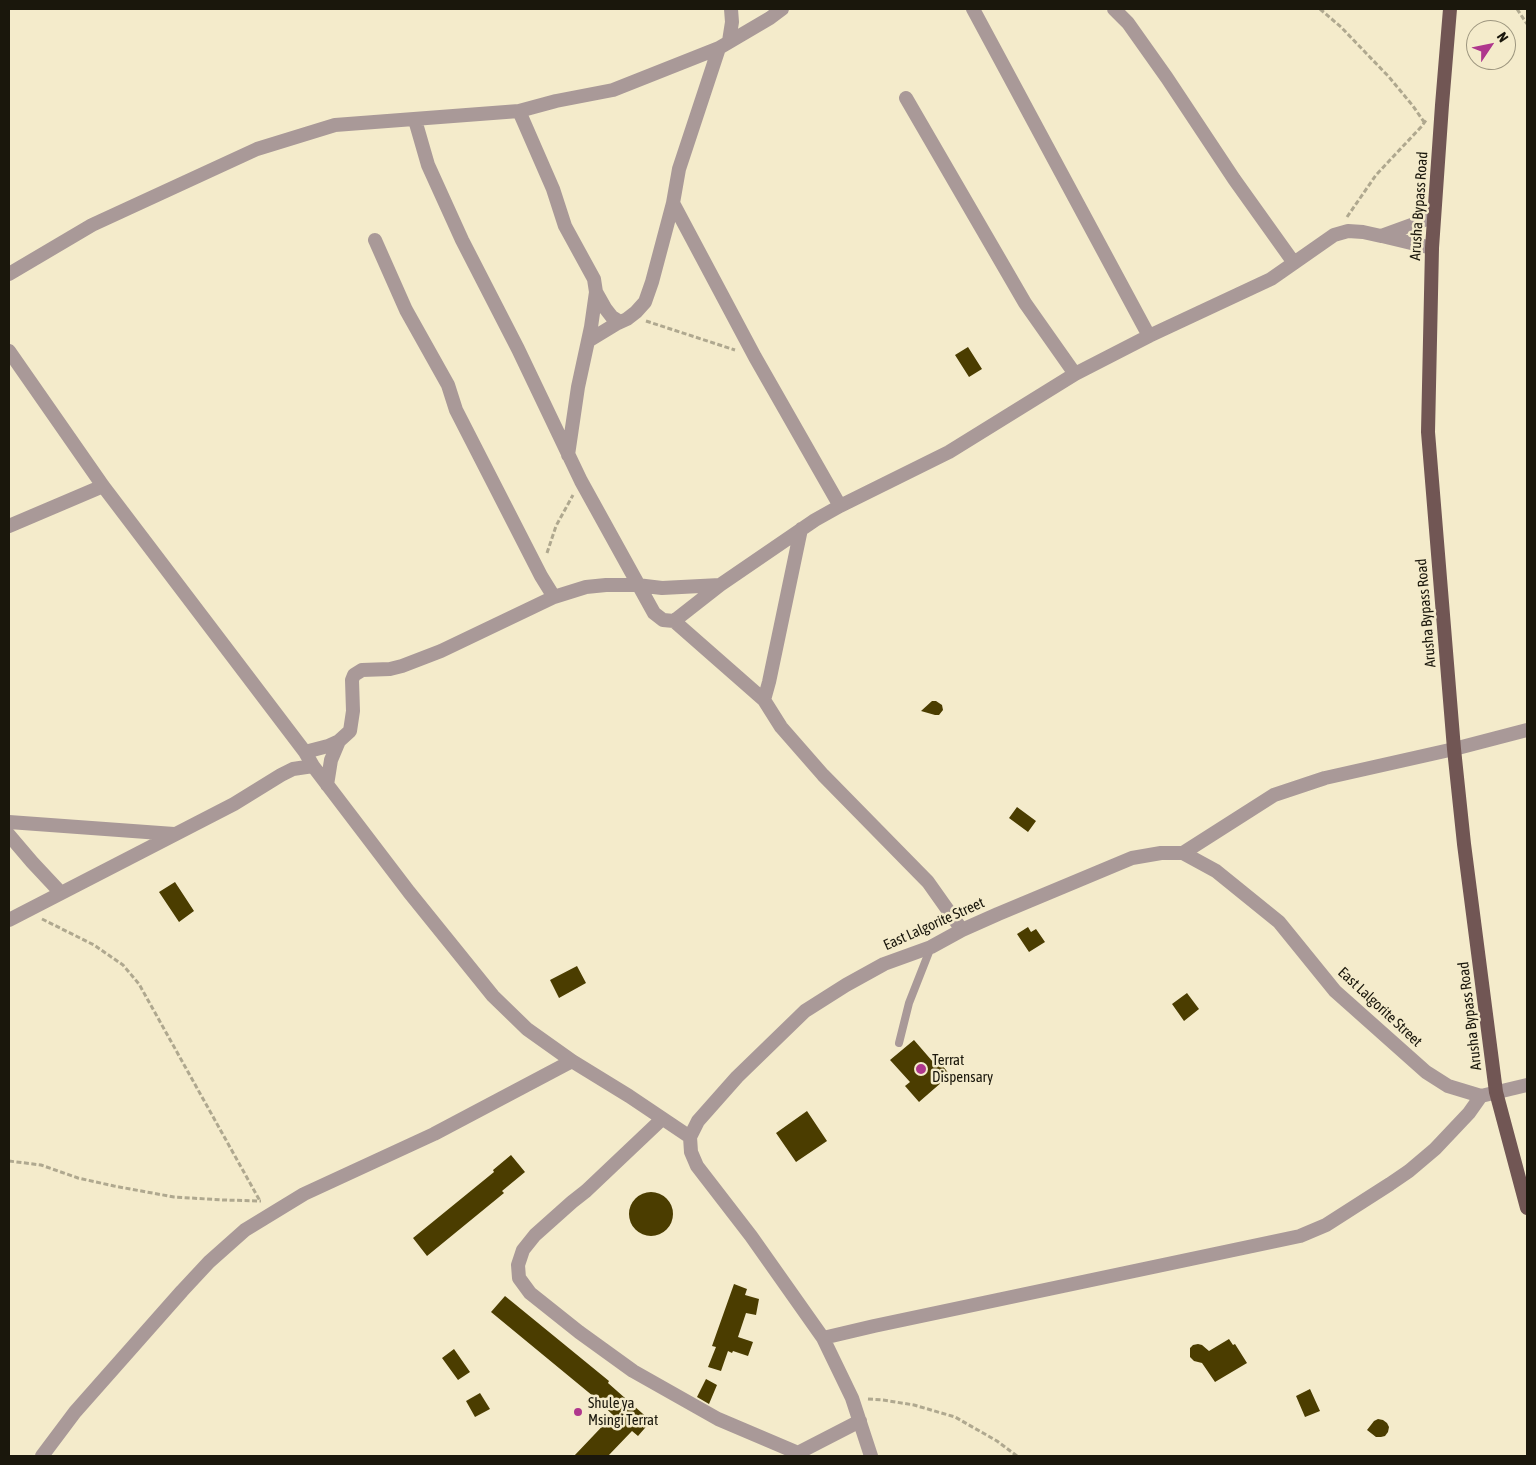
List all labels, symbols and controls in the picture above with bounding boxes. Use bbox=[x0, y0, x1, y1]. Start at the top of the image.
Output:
north arrow bbox=[1466, 20, 1516, 70]
text: N bbox=[1494, 29, 1512, 45]
street label: Arusha Bypass Road bbox=[1406, 151, 1432, 261]
street label: Arusha Bypass Road bbox=[1412, 558, 1440, 668]
street label: East Lalgorite Street bbox=[881, 894, 987, 954]
street label: Arusha Bypass Road bbox=[1454, 961, 1486, 1071]
street label: East Lalgorite Street bbox=[1334, 963, 1426, 1051]
place label: Terrat Dispensary bbox=[932, 1051, 993, 1086]
marker: Terrat Dispensary bbox=[914, 1062, 928, 1076]
place label: Shule ya Msingi Terrat bbox=[588, 1394, 658, 1429]
marker: Shule ya Msingi Terrat bbox=[572, 1406, 584, 1418]

